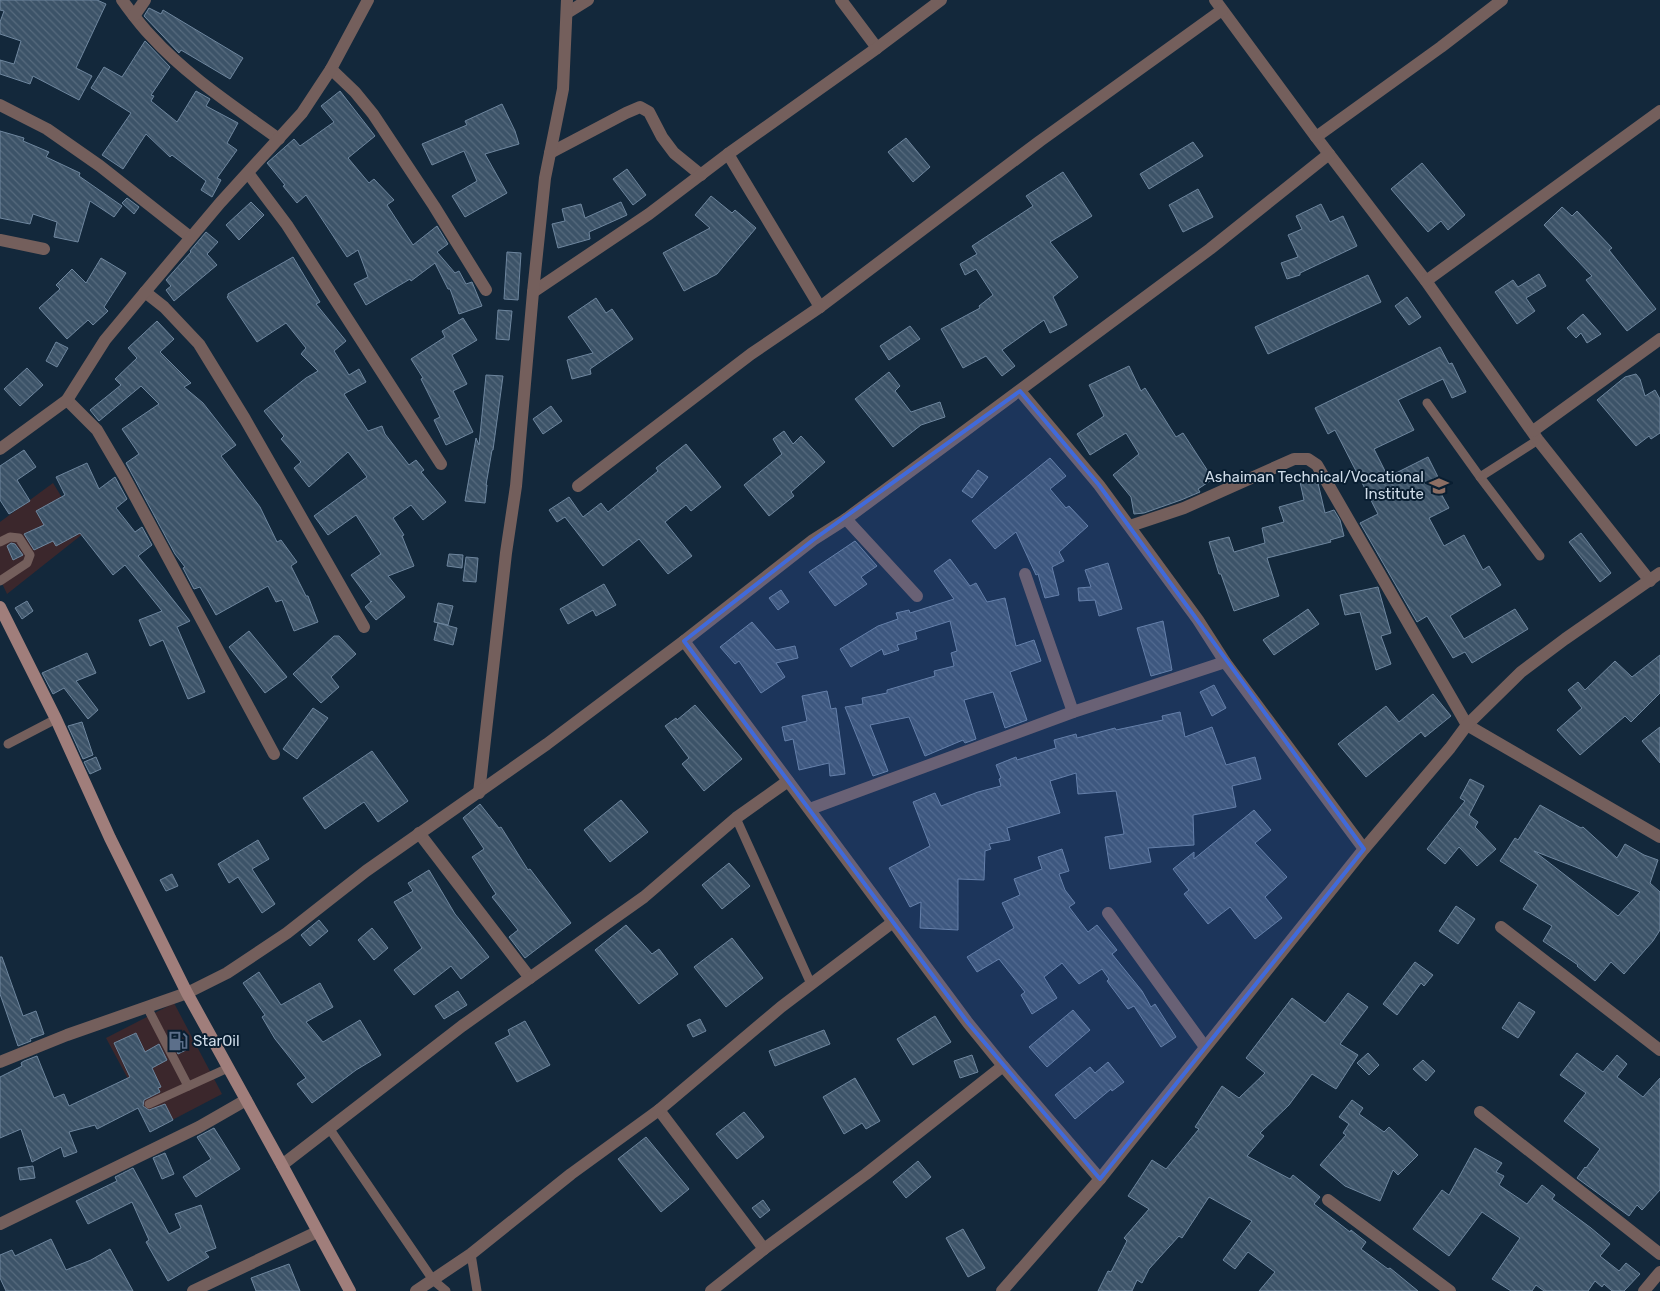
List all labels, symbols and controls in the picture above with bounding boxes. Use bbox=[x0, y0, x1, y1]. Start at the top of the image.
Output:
place label: Ashaiman Technical/Vocational Institute bbox=[1205, 468, 1424, 503]
school or university icon: Ashaiman Technical/Vocational Institute bbox=[1428, 475, 1450, 497]
fuel station icon: StarOil bbox=[167, 1030, 189, 1052]
place label: StarOil bbox=[193, 1032, 240, 1050]

